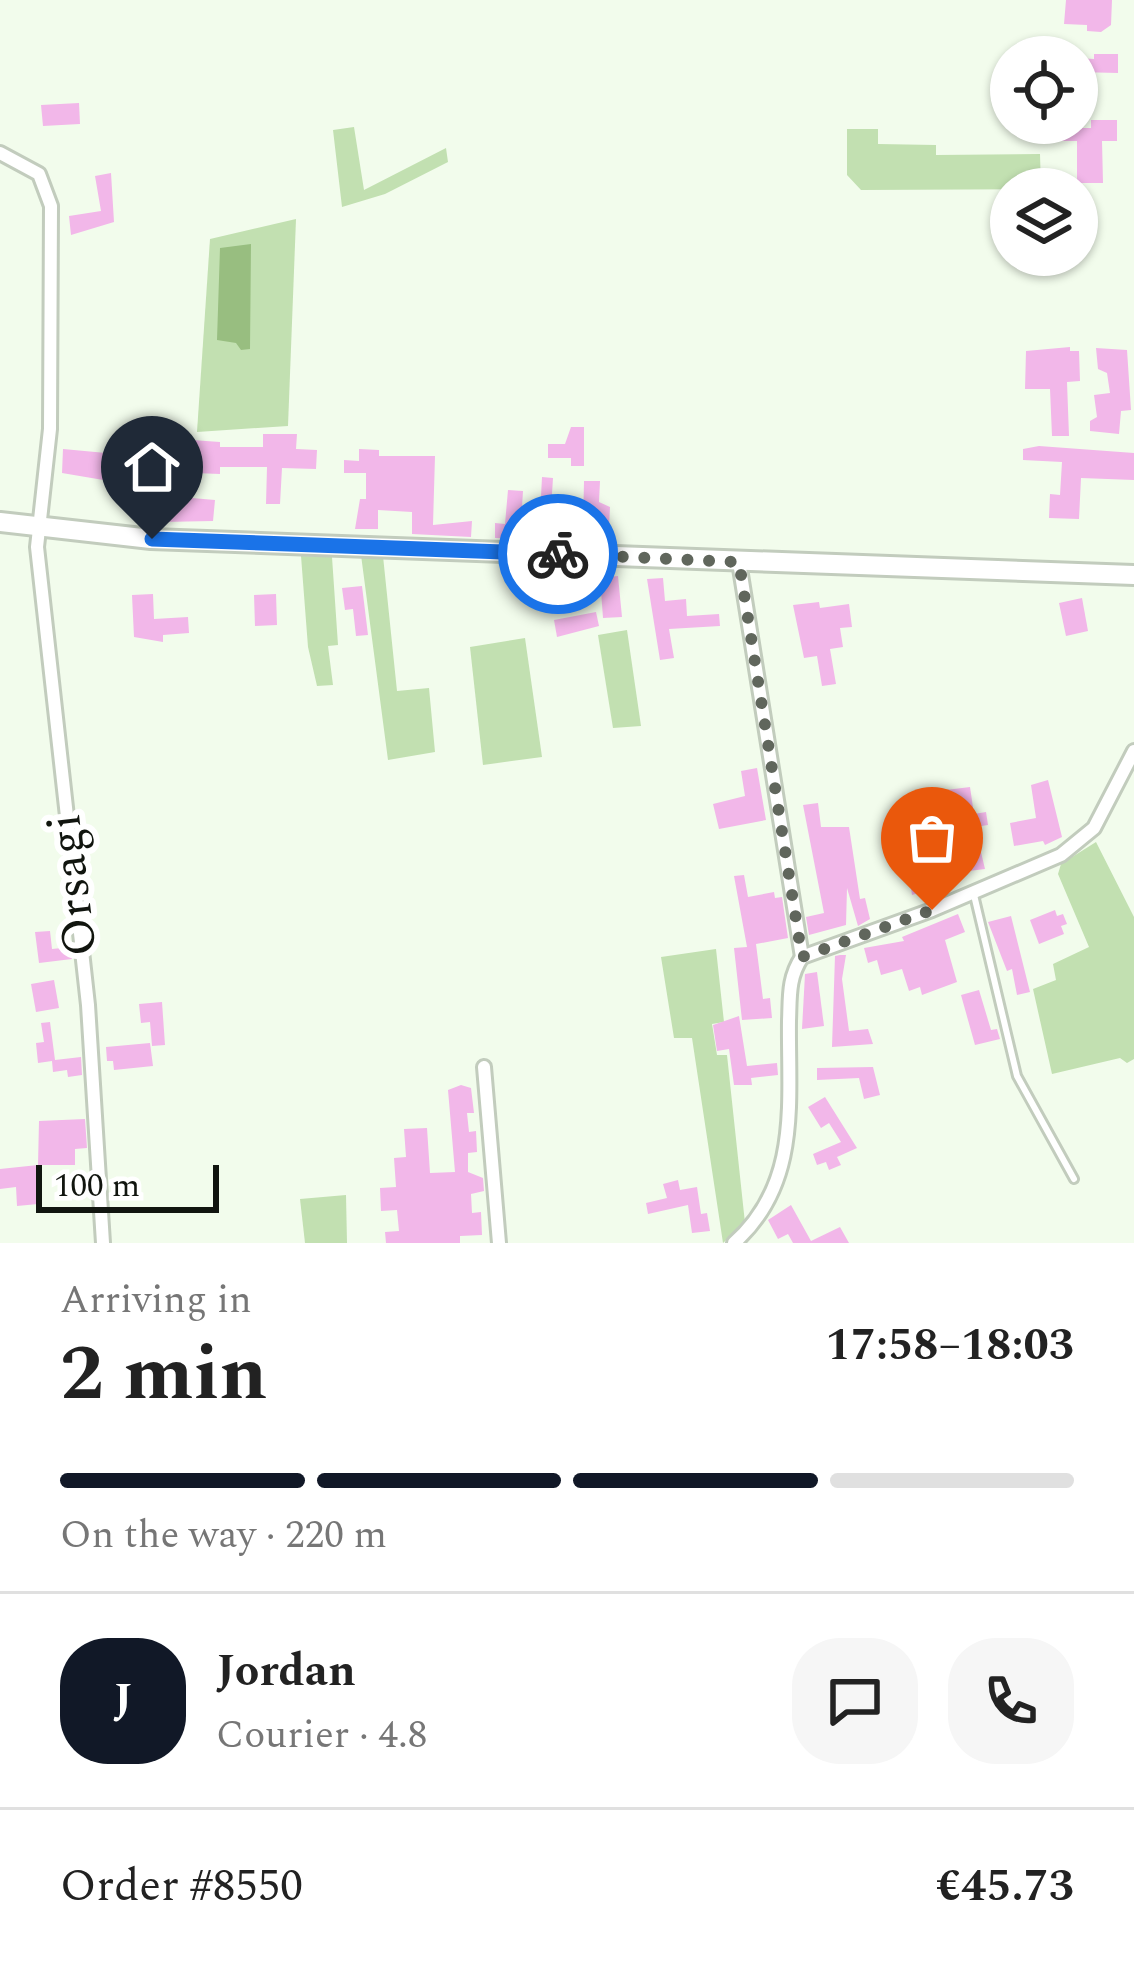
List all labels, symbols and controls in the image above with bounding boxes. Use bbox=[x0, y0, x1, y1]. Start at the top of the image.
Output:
map controls bbox=[990, 36, 1098, 276]
button: locate bbox=[990, 36, 1098, 144]
button: layers bbox=[990, 168, 1098, 276]
pin bbox=[101, 416, 203, 539]
icon: home bbox=[119, 434, 185, 500]
courier bbox=[498, 494, 618, 614]
icon: bike bbox=[525, 521, 591, 587]
pin bbox=[881, 787, 983, 910]
icon: bag bbox=[899, 805, 965, 871]
street label: Orsagi bbox=[28, 810, 118, 960]
scale bar bbox=[36, 1159, 219, 1212]
text: 100 m bbox=[54, 1161, 140, 1211]
text: Arriving in bbox=[60, 1271, 252, 1330]
text: 17:58–18:03 bbox=[825, 1311, 1074, 1380]
text: 2 min bbox=[60, 1315, 268, 1434]
text: On the way · 220 m bbox=[60, 1506, 387, 1565]
text: Jordan bbox=[216, 1637, 356, 1706]
button: chat bbox=[792, 1638, 918, 1764]
button: phone bbox=[948, 1638, 1074, 1764]
text: J bbox=[113, 1666, 133, 1735]
text: Courier · 4.8 bbox=[216, 1706, 427, 1765]
text: Order #8550 bbox=[60, 1852, 303, 1921]
text: €45.73 bbox=[936, 1852, 1074, 1921]

